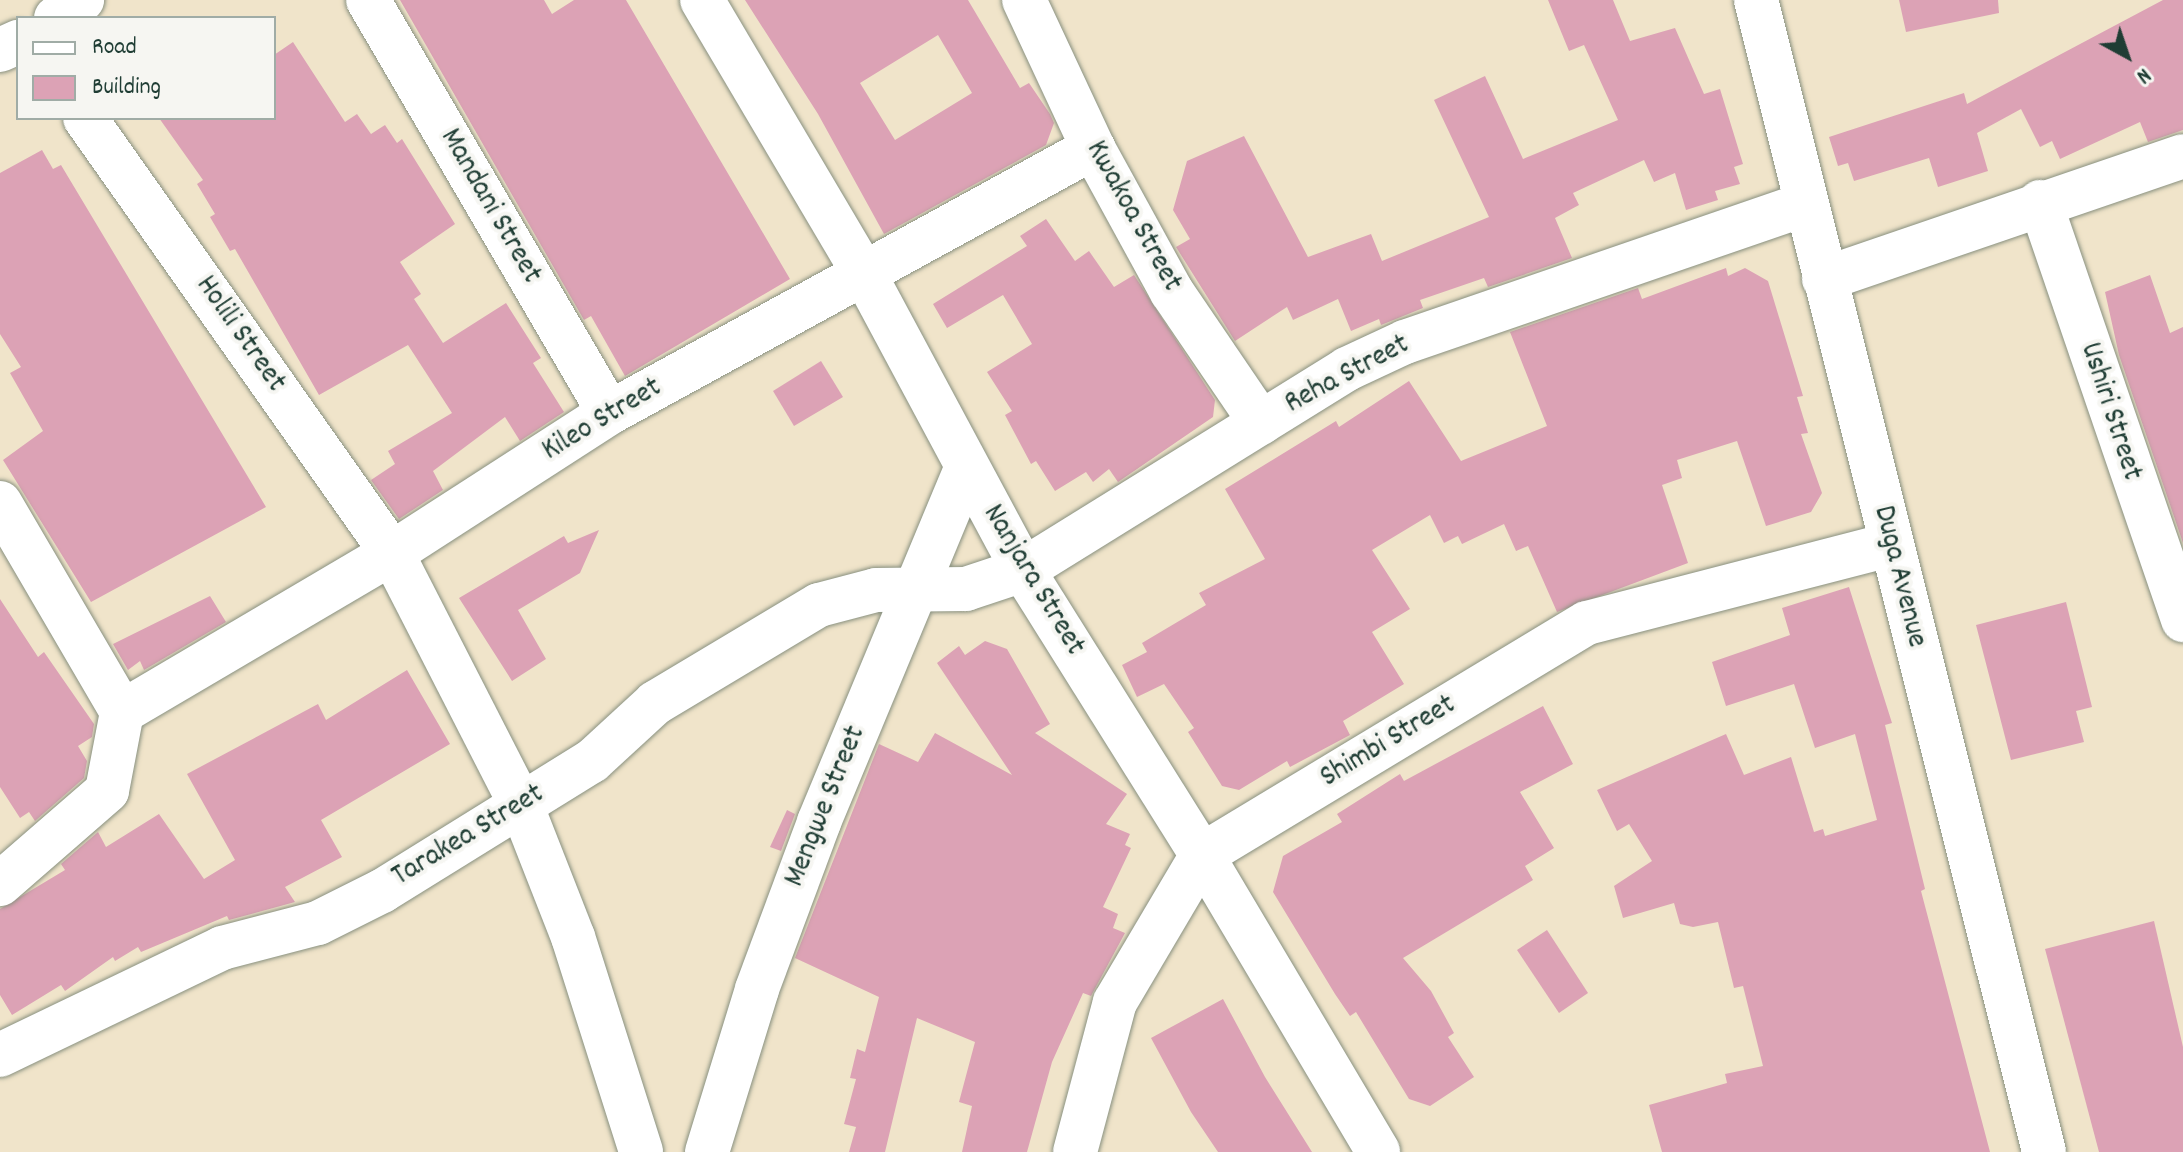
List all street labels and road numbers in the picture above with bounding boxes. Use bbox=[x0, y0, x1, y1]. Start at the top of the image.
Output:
street label: Mandani Street bbox=[430, 123, 548, 291]
street label: Kwakoa Street bbox=[1076, 135, 1188, 299]
street label: Holili Street bbox=[186, 270, 292, 400]
street label: Reha Street bbox=[1280, 328, 1416, 424]
street label: Ushiri Street bbox=[2070, 339, 2148, 485]
street label: Kileo Street bbox=[537, 371, 669, 471]
street label: Nanjara Street bbox=[973, 499, 1091, 663]
street label: Duga Avenue bbox=[1863, 503, 1933, 651]
street label: Shimbi Street bbox=[1315, 689, 1463, 797]
street label: Mengwe Street bbox=[778, 721, 876, 893]
street label: Tarakea Street bbox=[387, 778, 551, 896]

